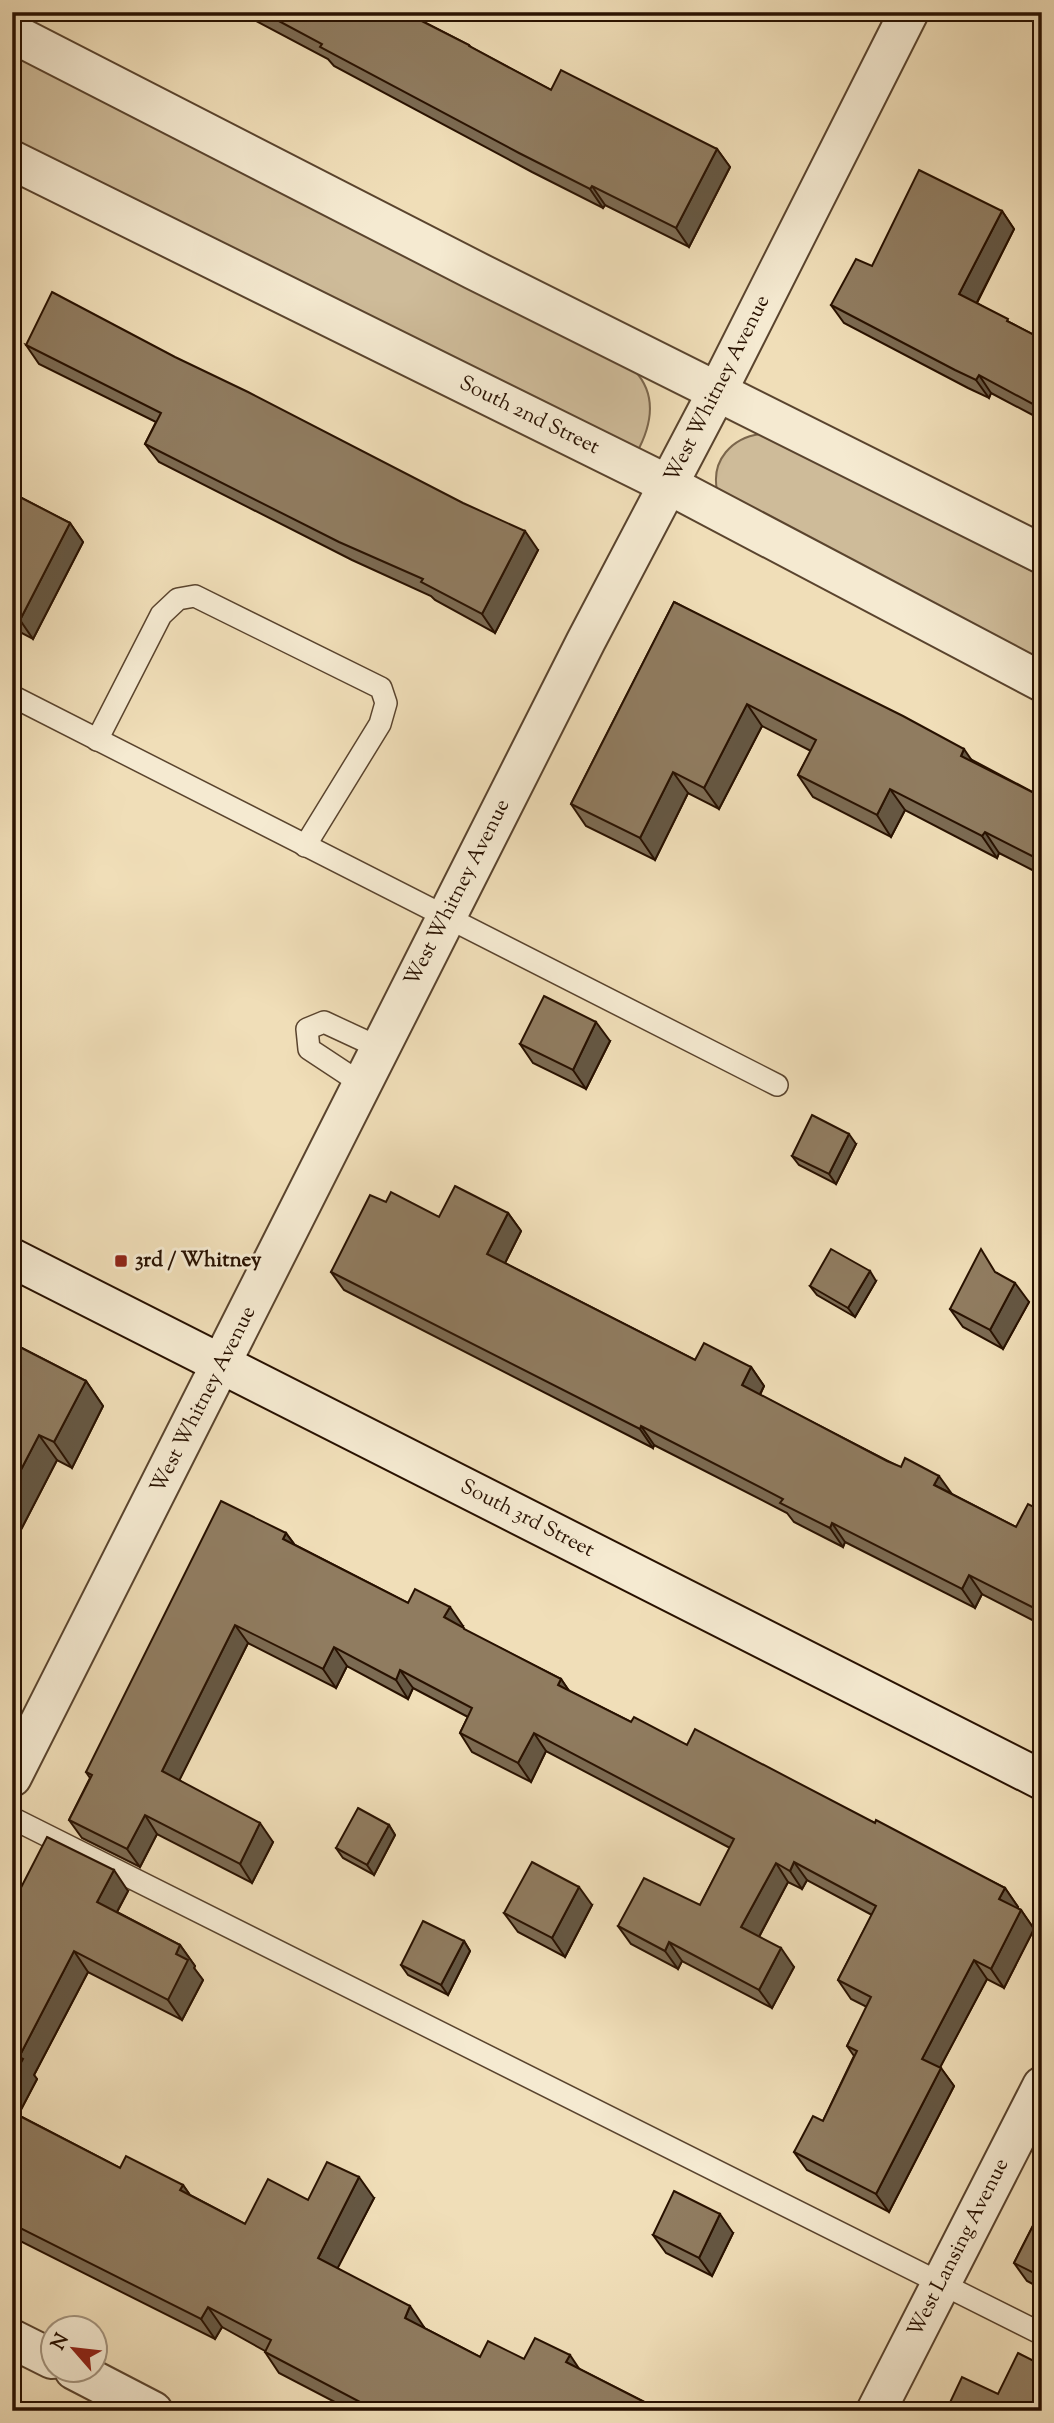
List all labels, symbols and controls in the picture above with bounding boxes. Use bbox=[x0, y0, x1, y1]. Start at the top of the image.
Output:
street label: West Whitney Avenue bbox=[658, 290, 778, 488]
street label: South 2nd Street bbox=[454, 369, 604, 463]
street label: West Whitney Avenue bbox=[398, 794, 518, 992]
place label: 3rd / Whitney bbox=[135, 1246, 262, 1276]
marker: 3rd / Whitney bbox=[113, 1253, 129, 1269]
street label: West Whitney Avenue bbox=[144, 1301, 264, 1499]
street label: South 3rd Street bbox=[455, 1472, 599, 1566]
street label: West Lansing Avenue bbox=[901, 2153, 1017, 2343]
north arrow bbox=[38, 2314, 108, 2384]
text: N bbox=[46, 2329, 77, 2355]

